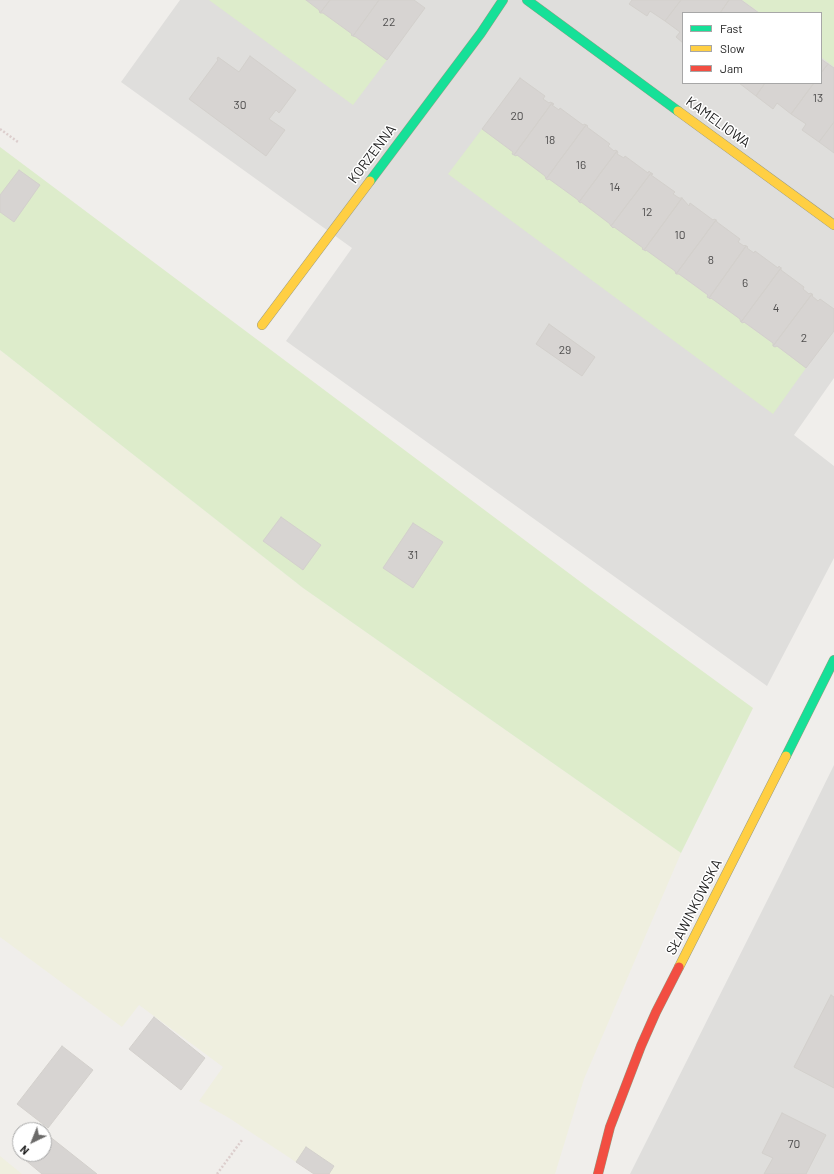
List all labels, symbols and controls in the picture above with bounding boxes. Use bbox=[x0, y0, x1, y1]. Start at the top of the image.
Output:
legend bbox=[682, 12, 822, 84]
house number: 22 bbox=[383, 15, 395, 29]
text: Fast bbox=[720, 21, 743, 35]
text: Slow bbox=[720, 41, 745, 55]
text: Jam bbox=[720, 61, 743, 75]
house number: 13 bbox=[813, 91, 823, 105]
street label: KAMELIOWA bbox=[682, 93, 754, 151]
house number: 30 bbox=[234, 98, 246, 112]
house number: 20 bbox=[510, 109, 524, 123]
street label: KORZENNA bbox=[345, 121, 399, 187]
house number: 18 bbox=[545, 133, 555, 147]
house number: 16 bbox=[576, 158, 586, 172]
house number: 14 bbox=[610, 180, 620, 194]
house number: 12 bbox=[642, 205, 652, 219]
house number: 10 bbox=[675, 228, 685, 242]
house number: 8 bbox=[708, 253, 714, 267]
house number: 6 bbox=[742, 276, 748, 290]
house number: 4 bbox=[773, 301, 779, 315]
house number: 2 bbox=[801, 331, 807, 345]
house number: 29 bbox=[559, 343, 571, 357]
house number: 31 bbox=[408, 548, 418, 562]
street label: SŁAWINKOWSKA bbox=[663, 856, 725, 958]
north arrow bbox=[12, 1122, 52, 1162]
house number: 70 bbox=[788, 1137, 800, 1151]
text: N bbox=[17, 1143, 31, 1158]

